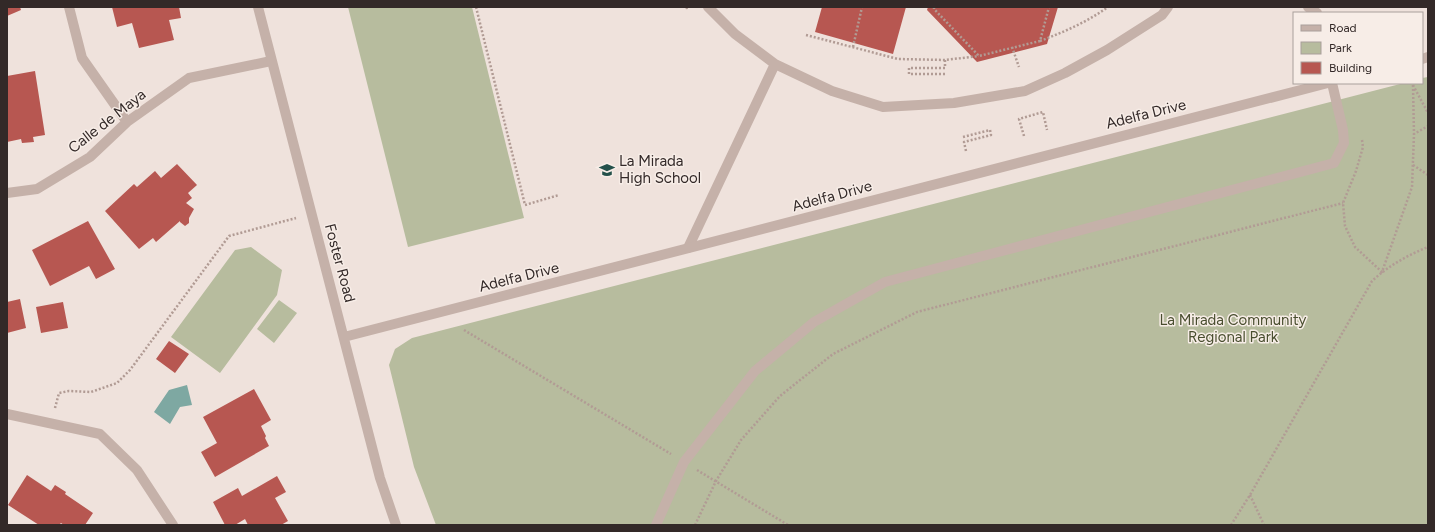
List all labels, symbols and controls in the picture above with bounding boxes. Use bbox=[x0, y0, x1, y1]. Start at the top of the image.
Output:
legend bbox=[1293, 12, 1423, 84]
text: Road bbox=[1329, 21, 1357, 35]
text: Park bbox=[1329, 41, 1352, 55]
text: Building bbox=[1329, 61, 1372, 75]
street label: Calle de Maya bbox=[65, 85, 149, 157]
street label: Adelfa Drive bbox=[1104, 95, 1188, 133]
place label: La Mirada High School bbox=[619, 152, 701, 187]
school or university icon: La Mirada High School bbox=[598, 161, 616, 179]
street label: Adelfa Drive bbox=[790, 177, 874, 215]
street label: Foster Road bbox=[321, 222, 359, 304]
street label: Adelfa Drive bbox=[477, 258, 561, 296]
park label: La Mirada Community Regional Park bbox=[1159, 311, 1307, 346]

